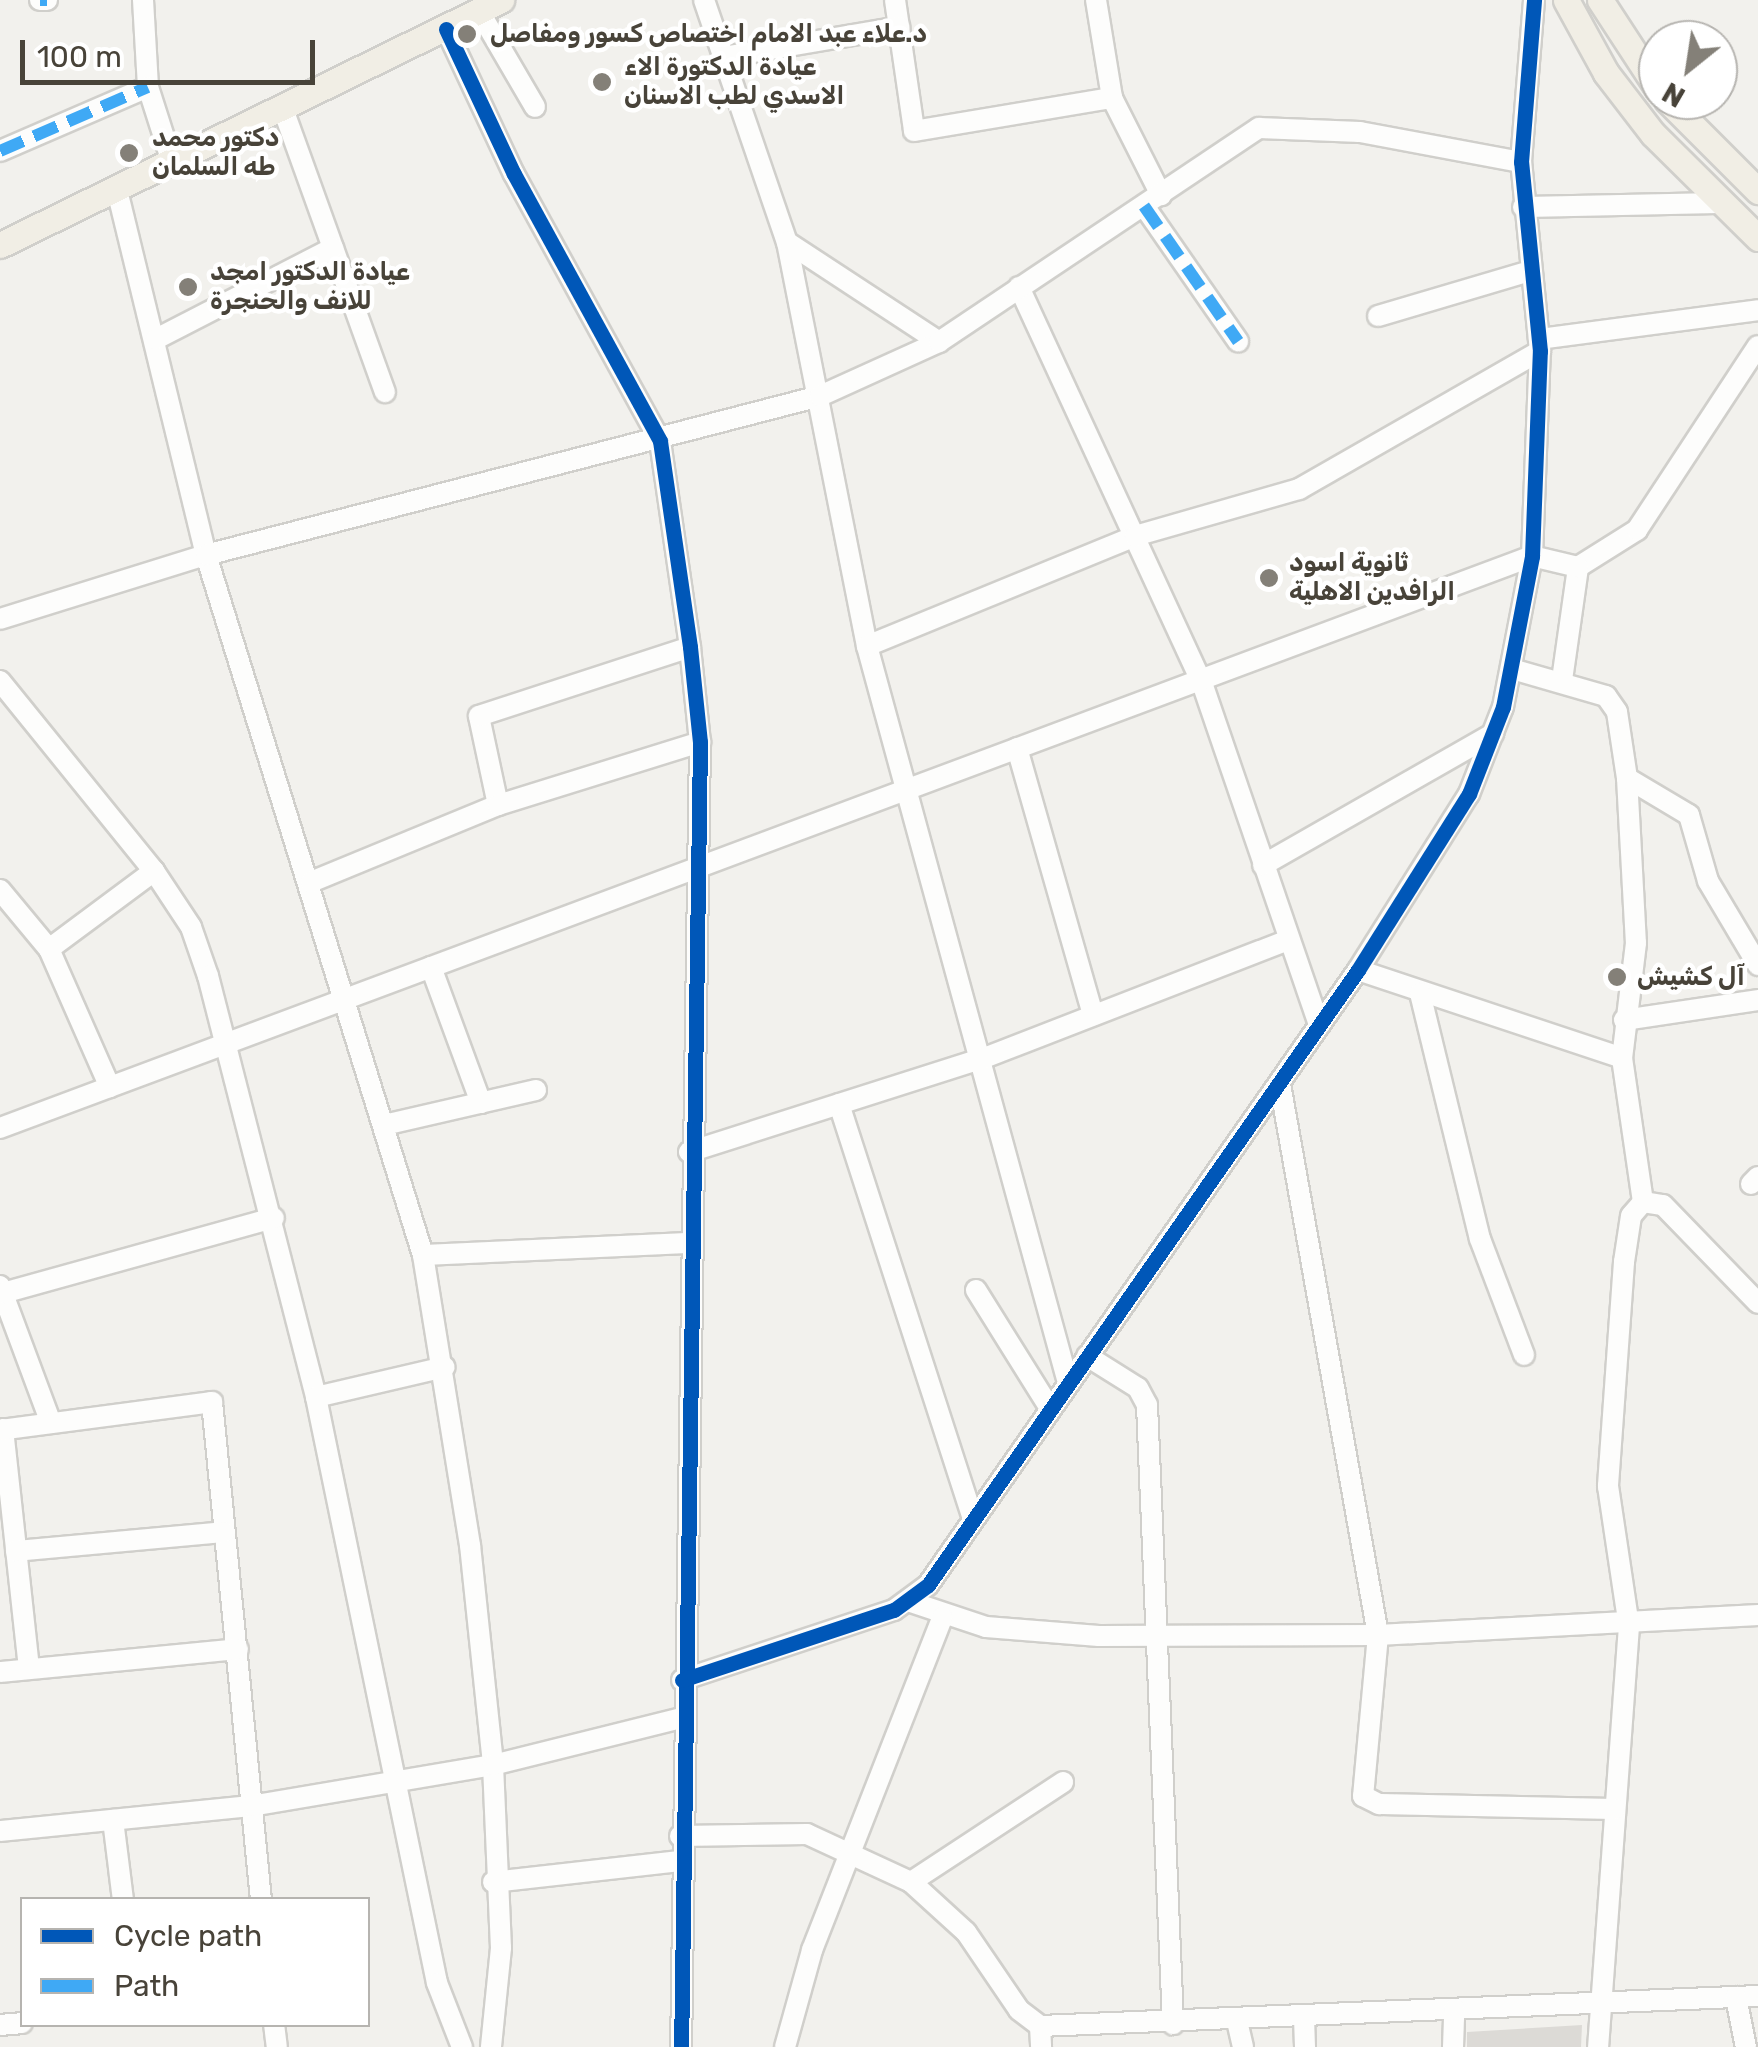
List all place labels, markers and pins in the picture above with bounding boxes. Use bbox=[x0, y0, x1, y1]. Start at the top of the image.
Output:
place label: د.علاء عبد الامام اختصاص كسور ومفاصل bbox=[490, 19, 927, 49]
marker: د.علاء عبد الامام اختصاص كسور ومفاصل bbox=[454, 21, 480, 47]
place label: عيادة الدكتورة الاء الاسدي لطب الاسنان bbox=[624, 53, 844, 112]
marker: عيادة الدكتورة الاء الاسدي لطب الاسنان bbox=[589, 69, 615, 95]
place label: دكتور محمد طه السلمان bbox=[152, 124, 279, 183]
marker: دكتور محمد طه السلمان bbox=[116, 140, 142, 166]
place label: عيادة الدكتور امجد للانف والحنجرة bbox=[210, 258, 410, 317]
marker: عيادة الدكتور امجد للانف والحنجرة bbox=[175, 274, 201, 300]
place label: ثانوية اسود الرافدين الاهلية bbox=[1289, 549, 1455, 608]
marker: ثانوية اسود الرافدين الاهلية bbox=[1258, 567, 1280, 589]
place label: آل كشيش bbox=[1637, 962, 1745, 992]
marker: آل كشيش bbox=[1606, 966, 1628, 988]

